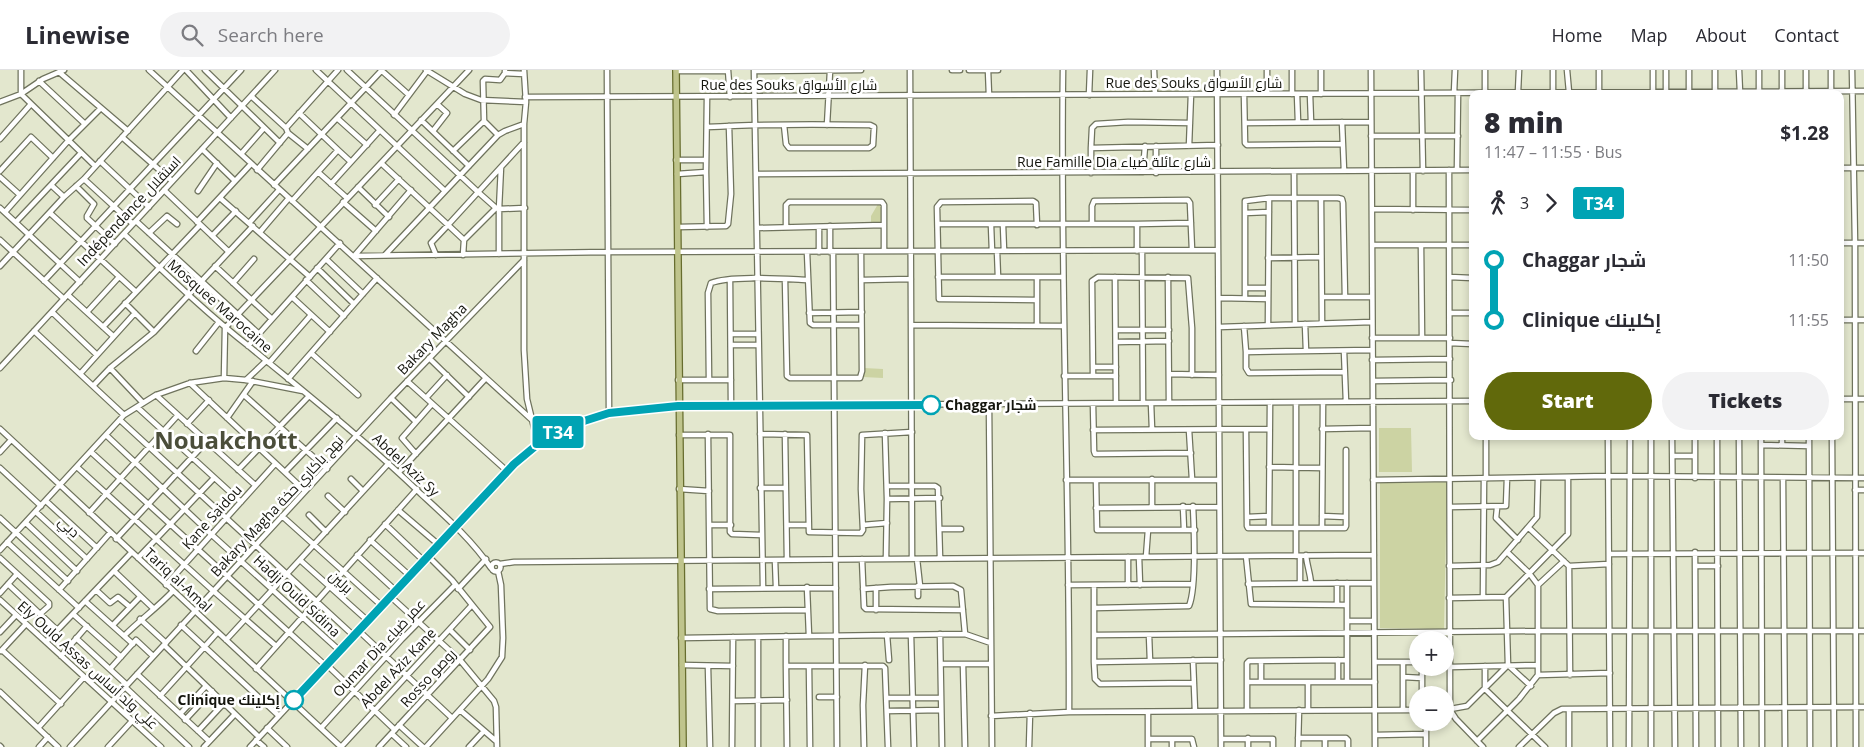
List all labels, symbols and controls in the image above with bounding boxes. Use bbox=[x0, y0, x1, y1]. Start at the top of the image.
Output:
search box bbox=[160, 12, 510, 57]
text: Linewise bbox=[25, 18, 130, 51]
icon: search bbox=[178, 21, 206, 49]
text: Search here bbox=[218, 22, 324, 48]
text: Home bbox=[1552, 23, 1602, 47]
text: Map bbox=[1630, 23, 1668, 47]
text: About bbox=[1696, 23, 1746, 47]
text: Contact bbox=[1774, 23, 1839, 47]
street label: Rue des Souks شارع الأسواق bbox=[1106, 73, 1282, 92]
street label: Rue des Souks شارع الأسواق bbox=[701, 75, 877, 94]
text: 8 min bbox=[1484, 103, 1564, 141]
text: $1.28 bbox=[1780, 120, 1829, 146]
text: 11:47 – 11:55 · Bus bbox=[1484, 141, 1622, 163]
street label: Indépendance استقلال bbox=[73, 151, 185, 270]
street label: Rue Famille Dia شارع عائلة ضياء bbox=[1017, 152, 1211, 171]
icon: walk bbox=[1484, 189, 1512, 217]
icon: forward bbox=[1537, 189, 1565, 217]
text: T34 bbox=[1583, 191, 1614, 215]
text: 3 bbox=[1520, 192, 1529, 214]
text: Chaggar شجار bbox=[1522, 247, 1646, 273]
text: 11:50 bbox=[1788, 249, 1829, 271]
street label: Mosquee Marocaine bbox=[164, 255, 277, 357]
street label: Bakary Magha bbox=[393, 299, 471, 379]
text: Clinique إكلينك bbox=[1522, 307, 1661, 333]
text: 11:55 bbox=[1788, 309, 1829, 331]
button: Start bbox=[1484, 372, 1652, 430]
button: Tickets bbox=[1662, 372, 1829, 430]
marker: Chaggar شجار bbox=[921, 395, 941, 415]
place label: Chaggar شجار bbox=[945, 395, 1037, 414]
line badge: T34 bbox=[529, 416, 587, 448]
text: T34 bbox=[542, 420, 574, 444]
district label: Nouakchott bbox=[154, 423, 298, 456]
street label: Abdel Aziz Sy bbox=[369, 429, 445, 501]
street label: Bakary Magha نهج باكاري حخة bbox=[206, 431, 349, 582]
street label: Kane Saidou bbox=[177, 480, 246, 553]
street label: دبي bbox=[52, 512, 84, 544]
street label: Tariq al-Amal bbox=[140, 543, 216, 616]
street label: Hadji Ould Sidina bbox=[250, 550, 345, 641]
street label: برلين bbox=[325, 566, 357, 597]
street label: Oumar Dia عمر ضياء bbox=[328, 595, 429, 701]
street label: Ely Ould Assas علي ولد أساس bbox=[12, 596, 163, 735]
street label: Abdel Aziz Kane bbox=[356, 623, 440, 712]
map controls bbox=[1409, 631, 1454, 731]
button: + bbox=[1409, 631, 1454, 676]
street label: Rosso روصو bbox=[396, 644, 460, 711]
button: − bbox=[1409, 686, 1454, 731]
place label: Clinique إكلينك bbox=[178, 690, 280, 710]
marker: Clinique إكلينك bbox=[284, 690, 304, 710]

